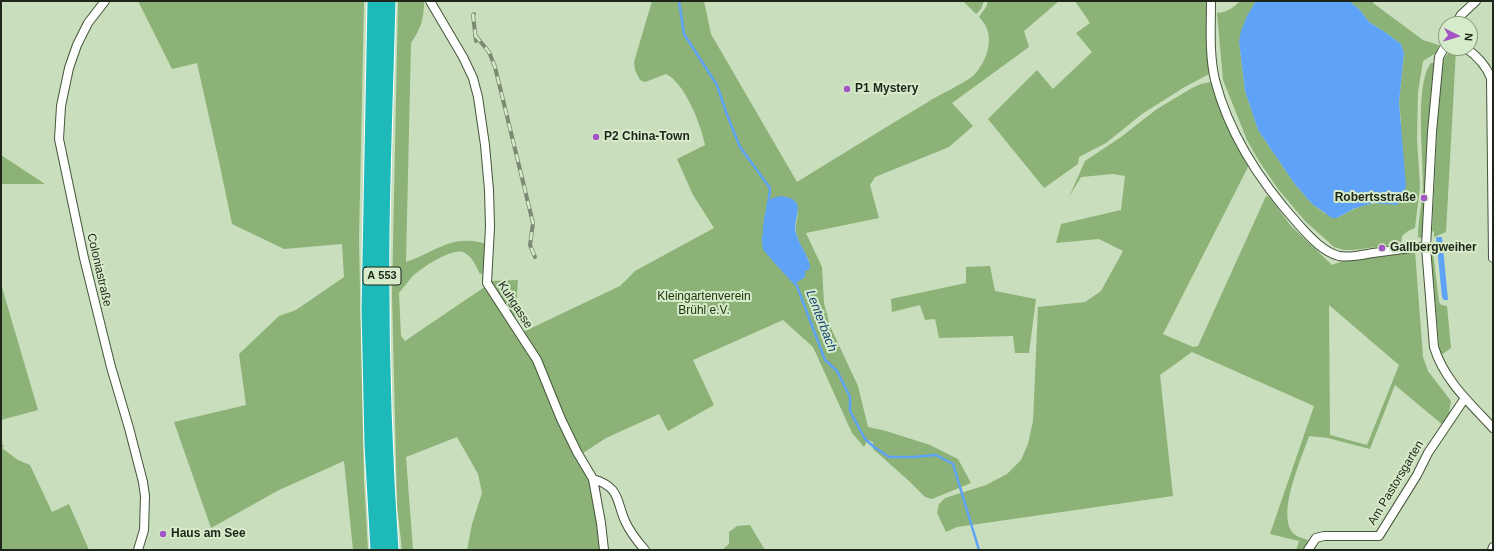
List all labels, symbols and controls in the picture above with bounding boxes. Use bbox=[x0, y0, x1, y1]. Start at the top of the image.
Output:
north arrow bbox=[1438, 16, 1478, 56]
text: N bbox=[1463, 32, 1475, 41]
place label: P1 Mystery bbox=[855, 82, 918, 96]
marker: P1 Mystery bbox=[842, 84, 852, 94]
place label: P2 China-Town bbox=[604, 130, 690, 144]
marker: P2 China-Town bbox=[591, 132, 601, 142]
place label: Robertsstraße bbox=[1335, 191, 1416, 205]
marker: Robertsstraße bbox=[1419, 193, 1429, 203]
street label: Coloniastraße bbox=[84, 232, 114, 308]
place label: Gallbergweiher bbox=[1390, 241, 1477, 255]
marker: Gallbergweiher bbox=[1377, 243, 1387, 253]
road number: A 553 bbox=[363, 267, 401, 285]
street label: Kuhgasse bbox=[494, 279, 536, 331]
water label: Lenterbach bbox=[802, 288, 840, 354]
park label: Kleingartenverein Brühl e.V. bbox=[657, 290, 751, 318]
street label: Am Pastorsgarten bbox=[1365, 438, 1427, 528]
place label: Haus am See bbox=[171, 527, 246, 541]
marker: Haus am See bbox=[158, 529, 168, 539]

